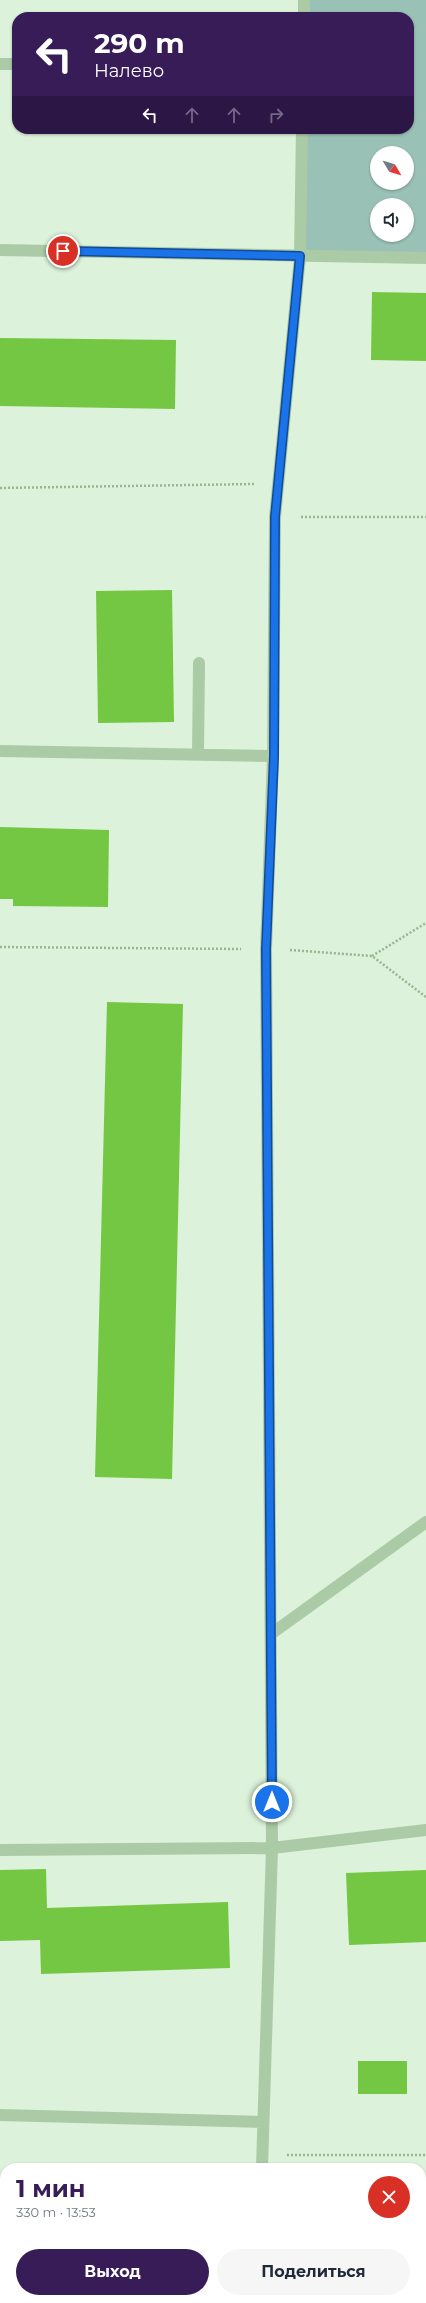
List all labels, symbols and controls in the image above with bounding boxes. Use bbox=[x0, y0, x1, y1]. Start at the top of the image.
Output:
text: 290 m bbox=[94, 26, 185, 60]
icon: left bbox=[28, 28, 80, 80]
text: Налево bbox=[94, 60, 164, 82]
icon: left bbox=[139, 104, 161, 126]
icon: ahead bbox=[181, 104, 203, 126]
icon: ahead bbox=[223, 104, 245, 126]
icon: right bbox=[265, 104, 287, 126]
north arrow bbox=[370, 146, 414, 190]
map controls bbox=[370, 146, 414, 242]
button: sound bbox=[370, 198, 414, 242]
pin bbox=[46, 234, 80, 268]
icon: arrive bbox=[52, 240, 74, 262]
position arrow bbox=[251, 1781, 293, 1823]
text: 1 мин bbox=[16, 2174, 85, 2203]
button: close bbox=[368, 2176, 410, 2218]
text: 330 m · 13:53 bbox=[16, 2204, 96, 2220]
button: Выход bbox=[16, 2249, 209, 2295]
button: Поделиться bbox=[217, 2249, 410, 2295]

